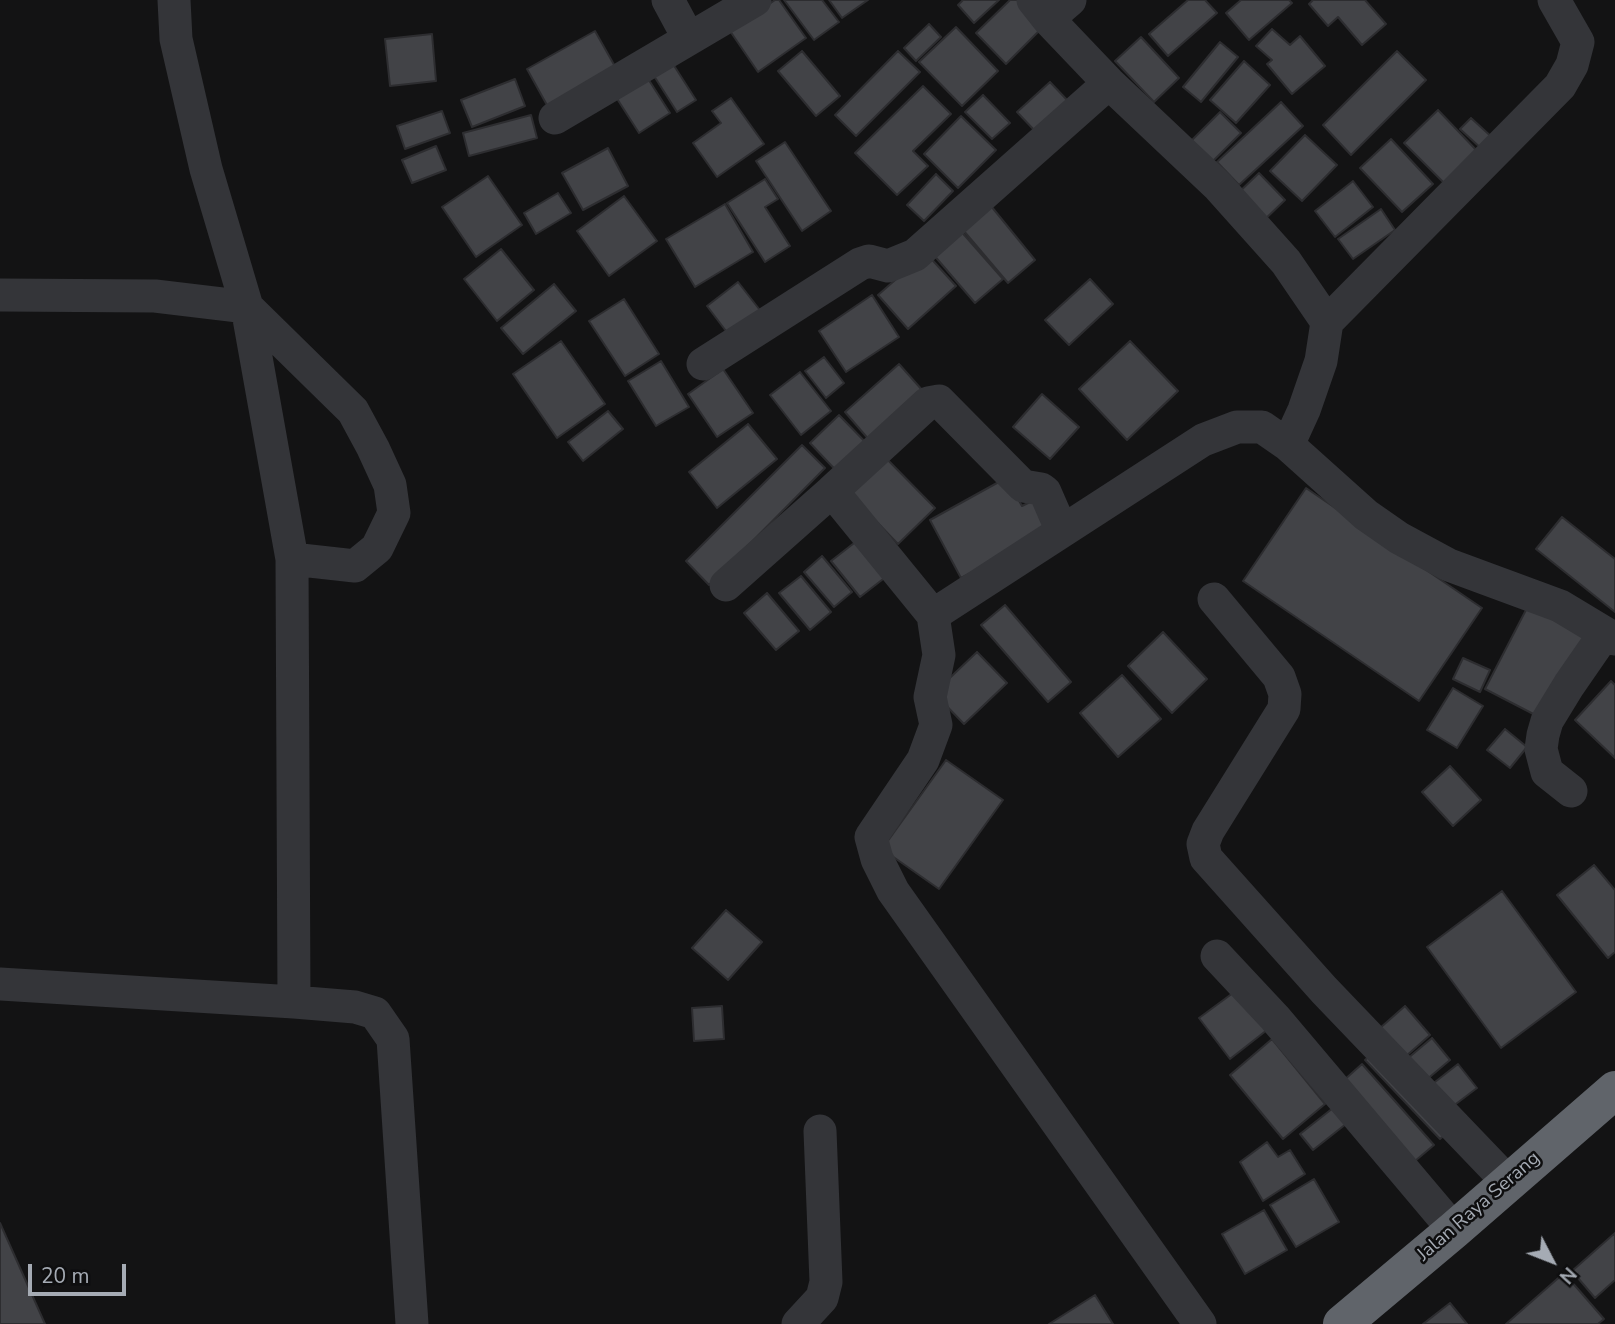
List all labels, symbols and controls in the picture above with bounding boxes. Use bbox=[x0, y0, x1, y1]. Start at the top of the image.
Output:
street label: Jalan Raya Serang bbox=[1413, 1147, 1545, 1267]
north arrow bbox=[1517, 1226, 1587, 1296]
scale bar bbox=[32, 1250, 130, 1294]
text: N bbox=[1553, 1261, 1582, 1289]
text: 20 m bbox=[41, 1262, 90, 1290]

